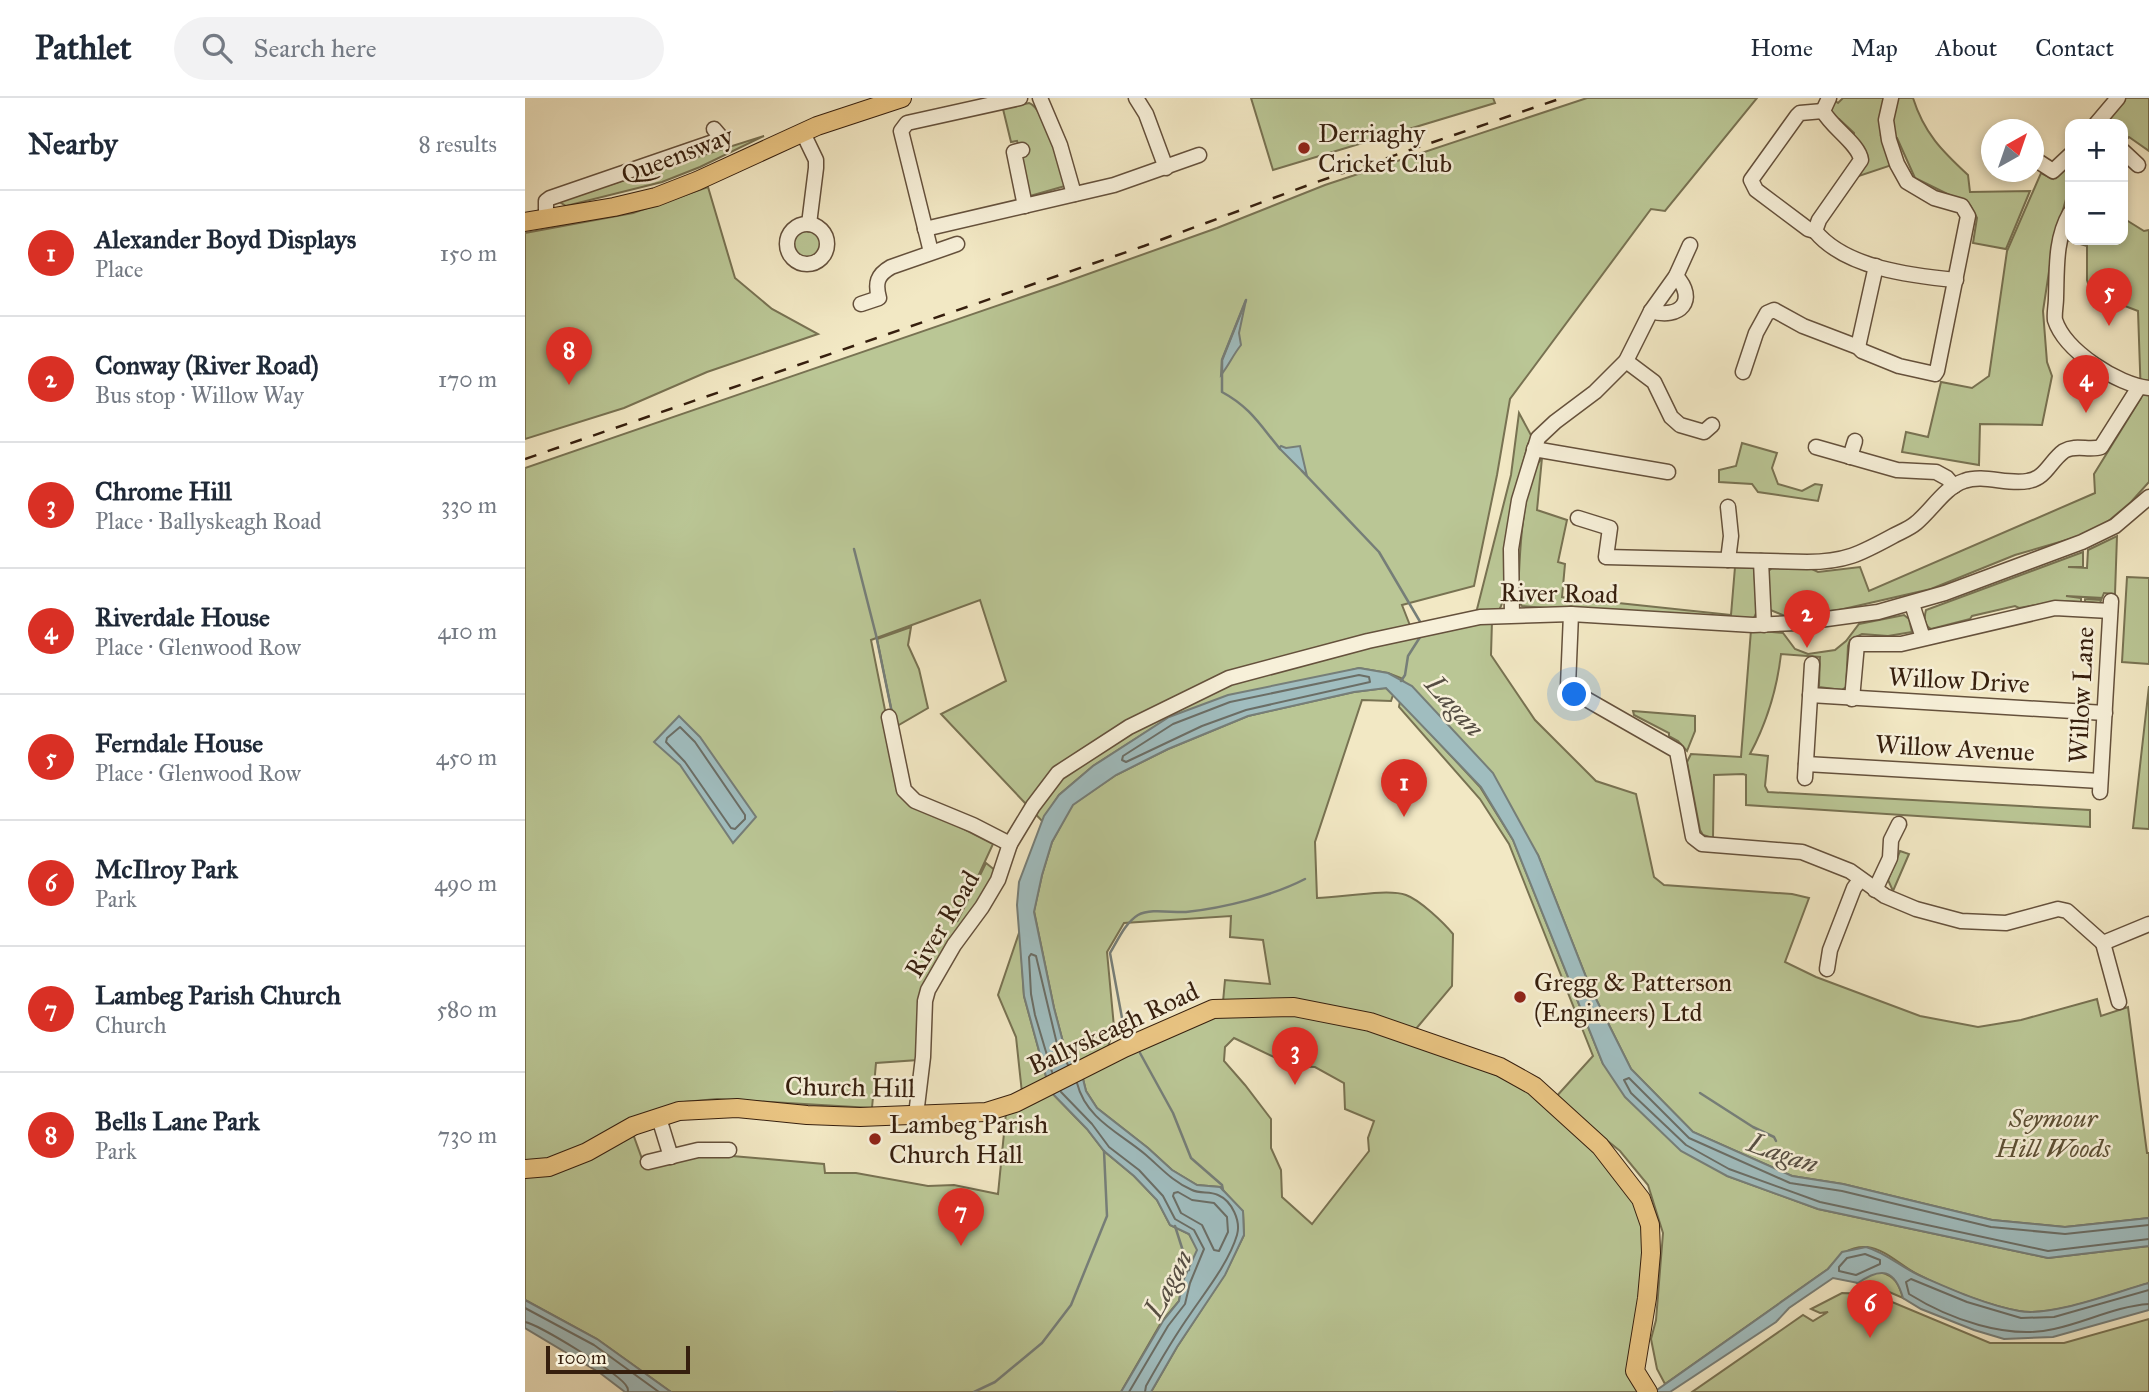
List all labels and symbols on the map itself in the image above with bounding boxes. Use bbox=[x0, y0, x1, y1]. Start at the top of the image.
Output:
place label: Derriaghy Cricket Club bbox=[1318, 117, 1452, 179]
street label: Queensway bbox=[617, 119, 738, 191]
north arrow bbox=[1981, 119, 2044, 182]
marker: Derriaghy Cricket Club bbox=[1296, 140, 1312, 156]
pin: 5 bbox=[2086, 268, 2132, 326]
pin: 8 bbox=[546, 327, 592, 385]
pin: 4 bbox=[2063, 355, 2109, 413]
street label: River Road bbox=[1499, 576, 1619, 610]
pin: 2 bbox=[1784, 590, 1830, 648]
street label: Willow Lane bbox=[2061, 626, 2101, 764]
street label: Willow Drive bbox=[1887, 660, 2031, 700]
water label: Lagan bbox=[1416, 666, 1492, 745]
your location bbox=[1557, 677, 1591, 711]
street label: Willow Avenue bbox=[1874, 728, 2036, 768]
pin: 1 bbox=[1381, 759, 1427, 817]
street label: River Road bbox=[898, 865, 986, 983]
place label: Gregg & Patterson (Engineers) Ltd bbox=[1534, 966, 1732, 1028]
street label: Ballyskeagh Road bbox=[1023, 974, 1203, 1082]
marker: Gregg & Patterson (Engineers) Ltd bbox=[1512, 989, 1528, 1005]
pin: 3 bbox=[1272, 1027, 1318, 1085]
street label: Church Hill bbox=[785, 1070, 915, 1104]
park label: Seymour Hill Woods bbox=[1995, 1102, 2111, 1164]
place label: Lambeg Parish Church Hall bbox=[889, 1108, 1049, 1170]
water label: Lagan bbox=[1741, 1124, 1823, 1181]
marker: Lambeg Parish Church Hall bbox=[867, 1131, 883, 1147]
pin: 7 bbox=[938, 1188, 984, 1246]
water label: Lagan bbox=[1135, 1244, 1201, 1326]
pin: 6 bbox=[1847, 1280, 1893, 1338]
scale bar bbox=[546, 1343, 689, 1375]

